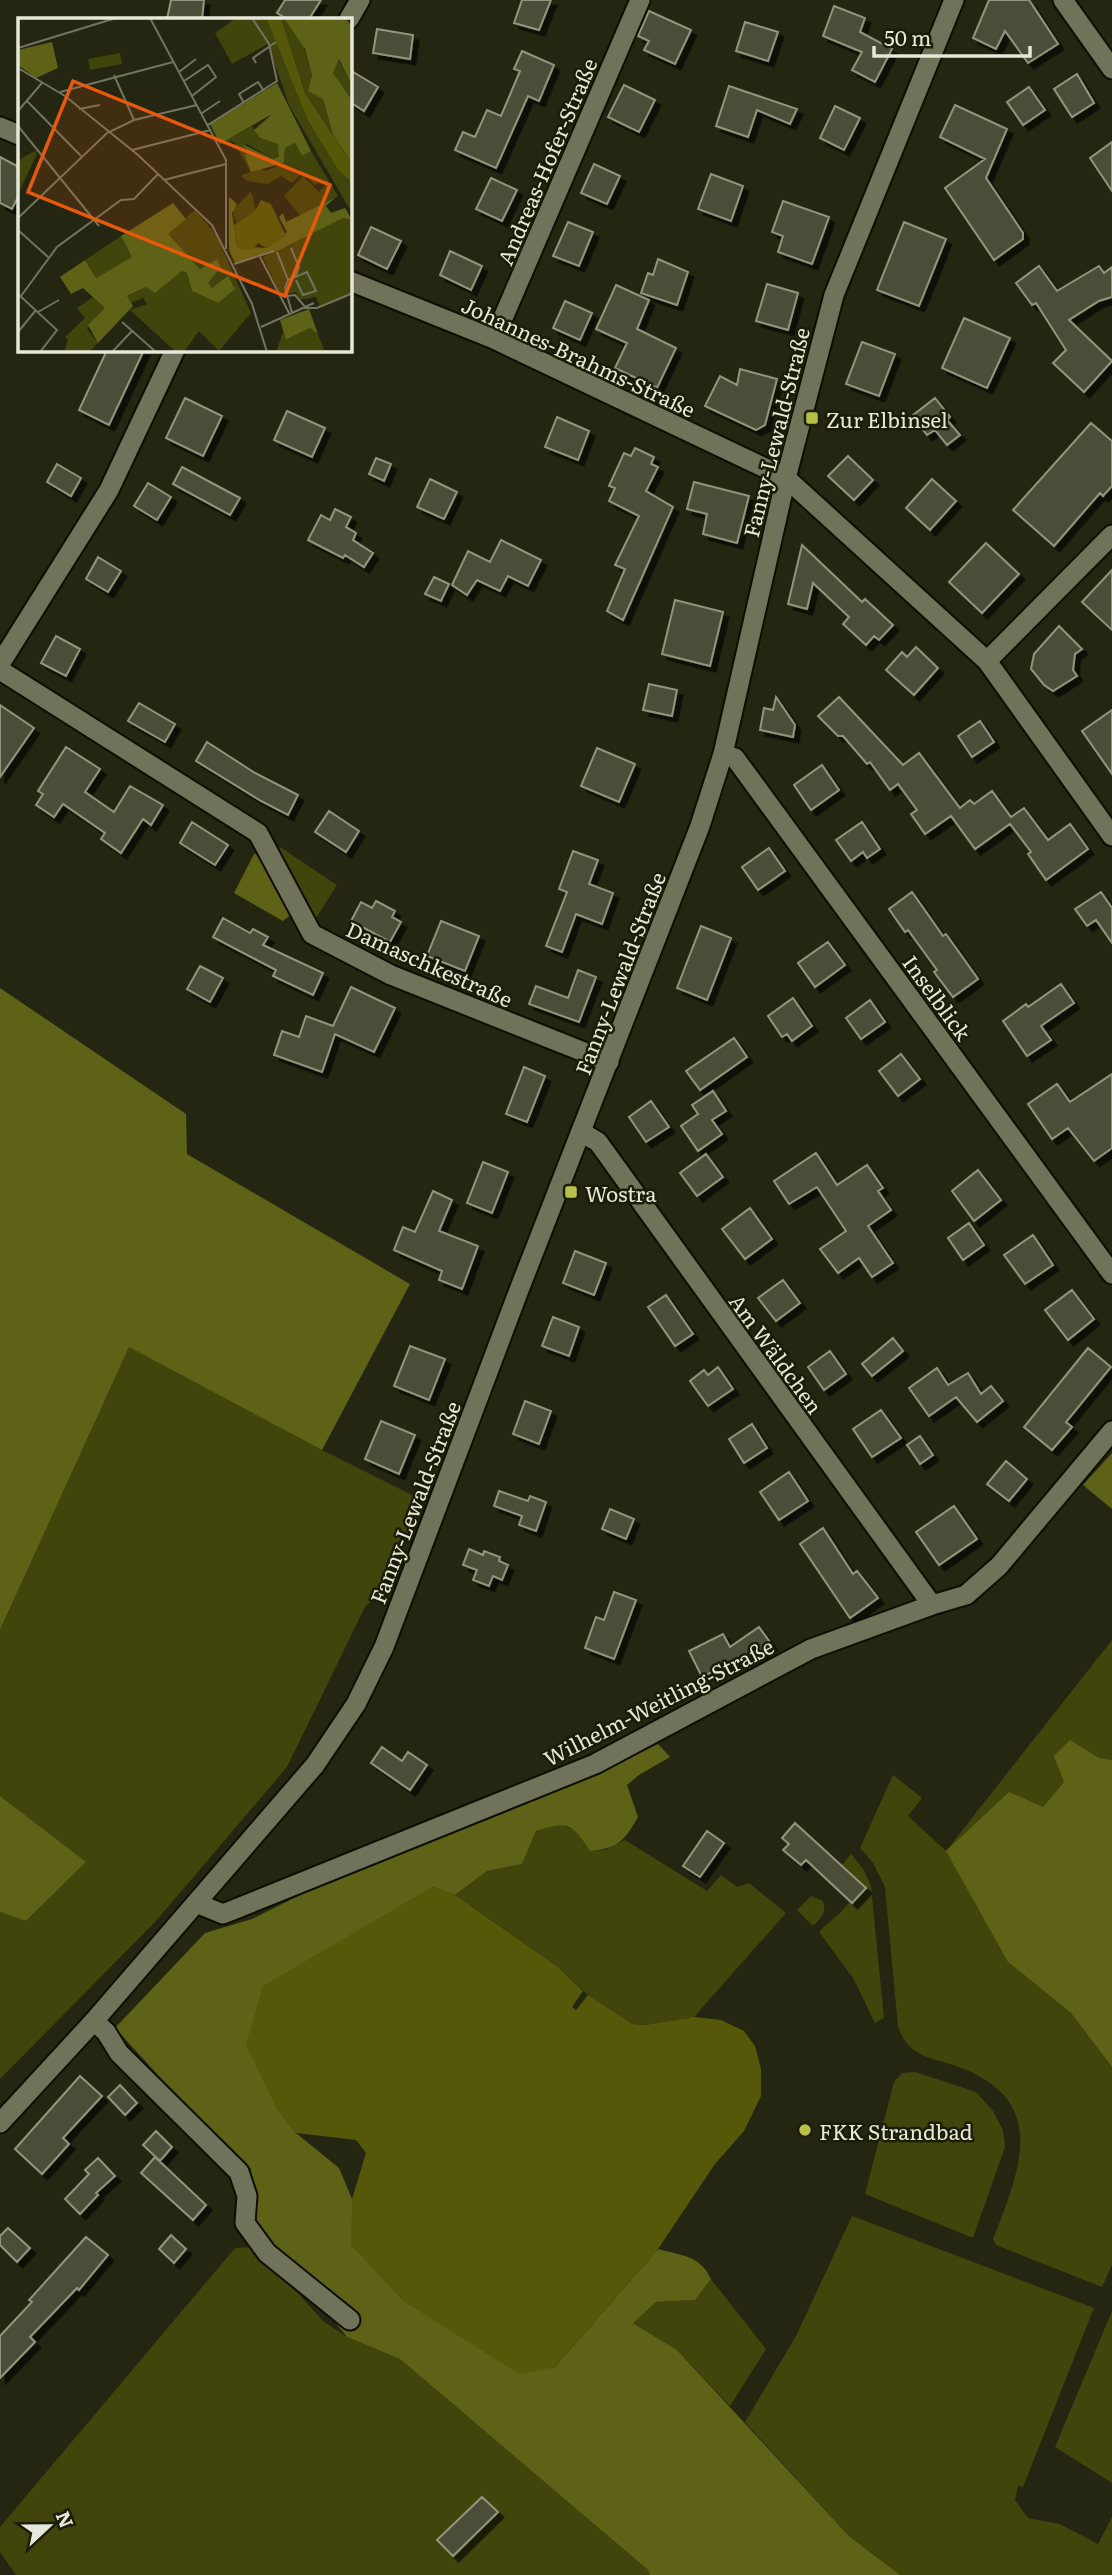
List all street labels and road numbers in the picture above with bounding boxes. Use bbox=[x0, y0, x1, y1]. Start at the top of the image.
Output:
street label: Andreas-Hofer-Straße bbox=[488, 53, 604, 269]
street label: Johannes-Brahms-Straße bbox=[457, 288, 701, 424]
street label: Fanny-Lewald-Straße bbox=[734, 324, 816, 540]
street label: Fanny-Lewald-Straße bbox=[566, 867, 672, 1079]
street label: Damaschkestraße bbox=[342, 912, 518, 1014]
street label: Inselblick bbox=[896, 948, 980, 1046]
street label: Am Wäldchen bbox=[723, 1287, 831, 1420]
street label: Fanny-Lewald-Straße bbox=[361, 1396, 467, 1608]
street label: Wilhelm-Weitling-Straße bbox=[537, 1629, 779, 1773]

